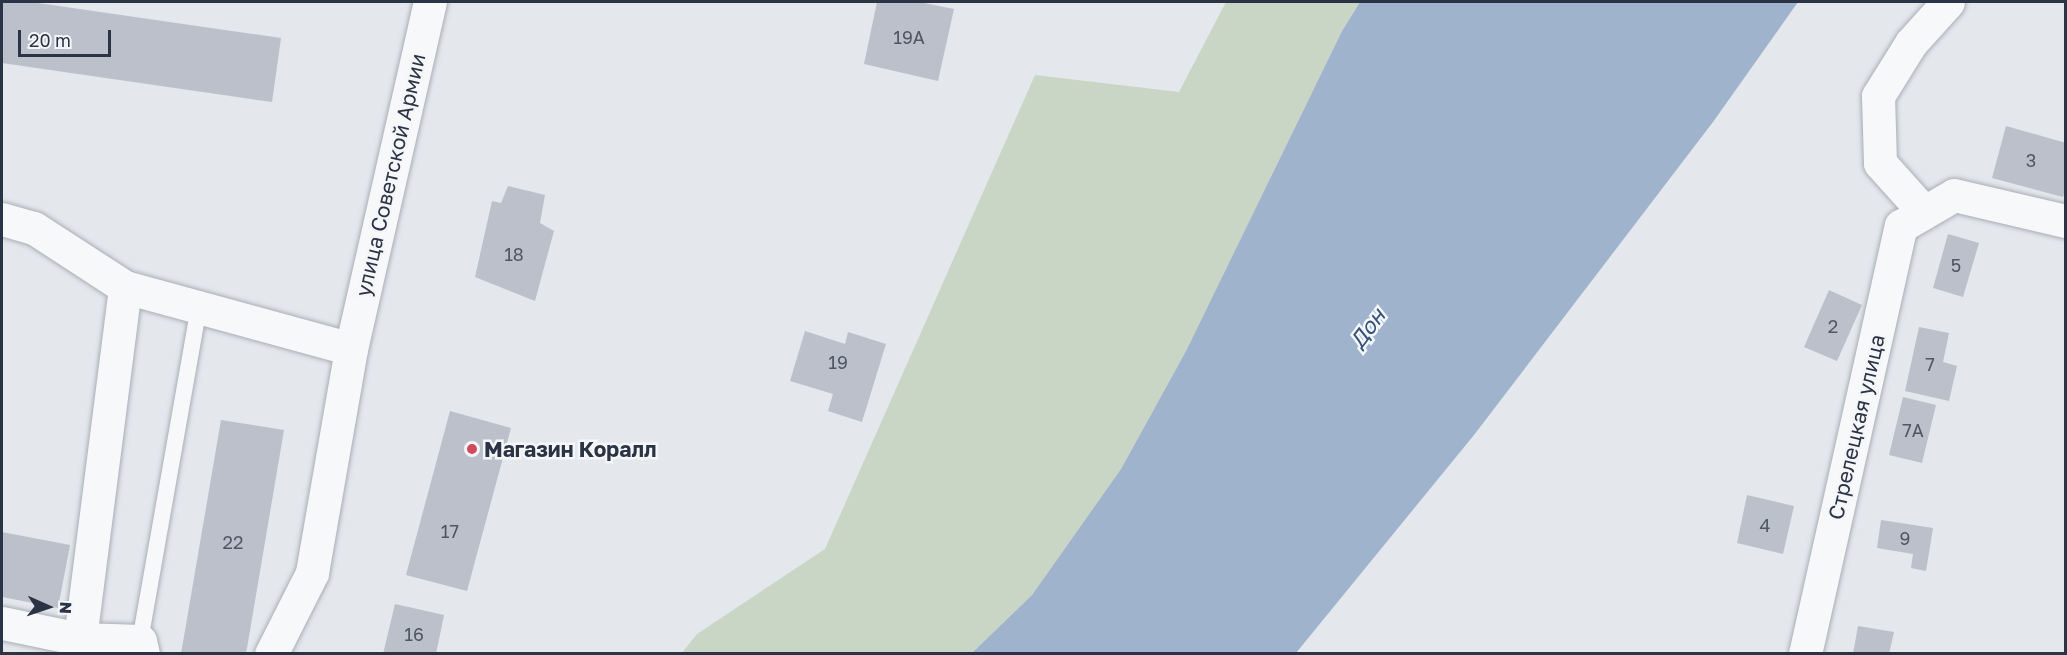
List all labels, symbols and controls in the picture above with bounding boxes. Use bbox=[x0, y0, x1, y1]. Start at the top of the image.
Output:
scale bar bbox=[21, 18, 114, 56]
house number: 19А bbox=[893, 26, 925, 48]
text: 20 m bbox=[29, 29, 71, 51]
street label: улица Советской Армии bbox=[350, 51, 430, 299]
house number: 3 bbox=[2026, 149, 2036, 171]
house number: 18 bbox=[504, 243, 524, 265]
house number: 5 bbox=[1951, 254, 1961, 276]
water label: Дон bbox=[1344, 303, 1390, 353]
house number: 2 bbox=[1828, 315, 1838, 337]
street label: Стрелецкая улица bbox=[1822, 332, 1890, 522]
house number: 19 bbox=[828, 351, 848, 373]
house number: 7 bbox=[1925, 353, 1935, 375]
house number: 7А bbox=[1902, 419, 1924, 441]
place label: Магазин Коралл bbox=[484, 436, 656, 462]
marker: Магазин Коралл bbox=[465, 442, 479, 456]
house number: 4 bbox=[1760, 514, 1770, 536]
house number: 17 bbox=[441, 520, 459, 542]
house number: 9 bbox=[1900, 527, 1910, 549]
house number: 22 bbox=[223, 531, 243, 553]
north arrow bbox=[18, 577, 78, 637]
text: N bbox=[56, 601, 76, 615]
house number: 16 bbox=[404, 623, 424, 645]

